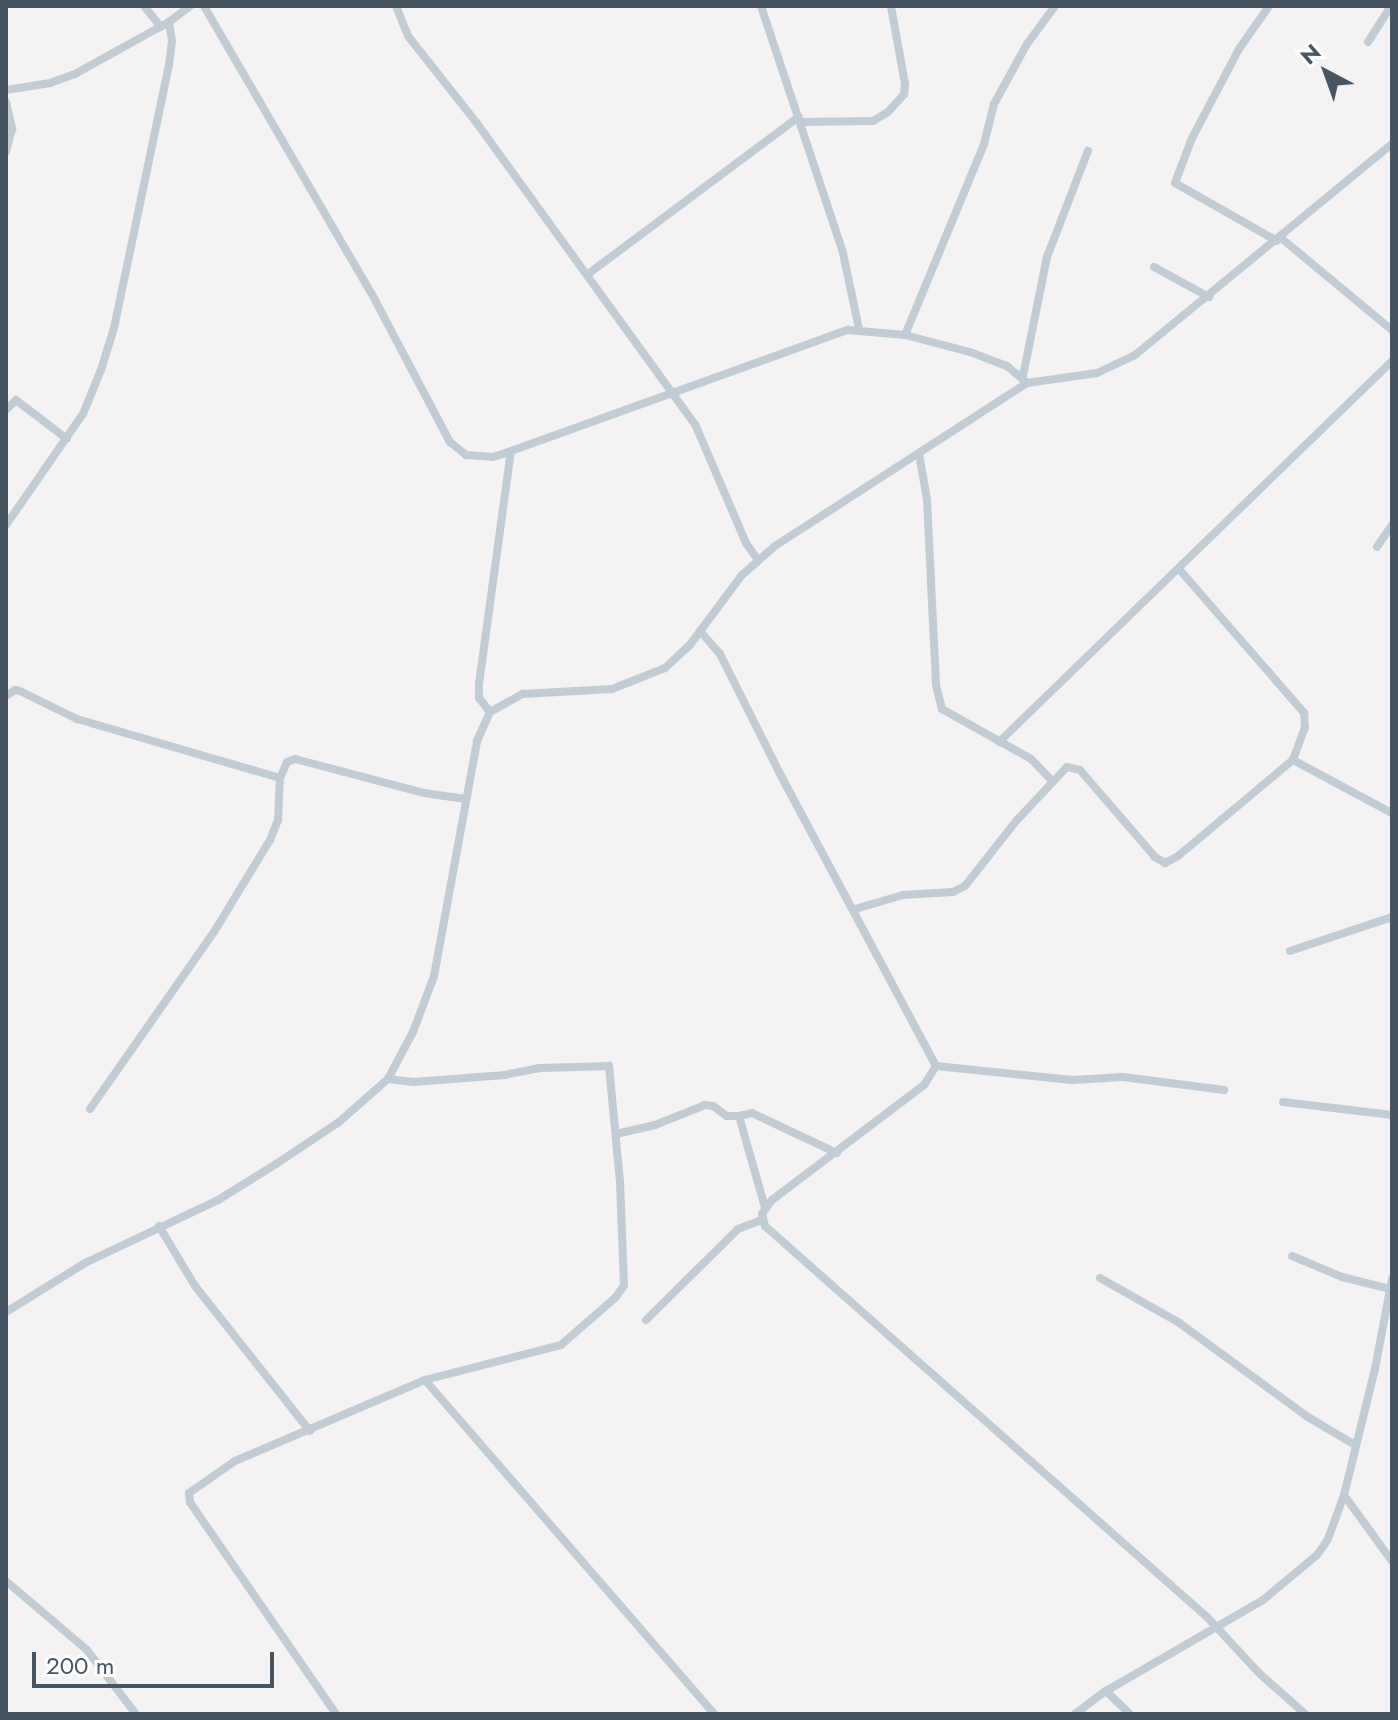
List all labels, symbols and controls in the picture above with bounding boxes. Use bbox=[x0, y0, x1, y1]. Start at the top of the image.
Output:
north arrow bbox=[1286, 32, 1366, 112]
text: N bbox=[1293, 36, 1327, 72]
scale bar bbox=[36, 1636, 278, 1686]
text: 200 m bbox=[46, 1648, 114, 1683]

